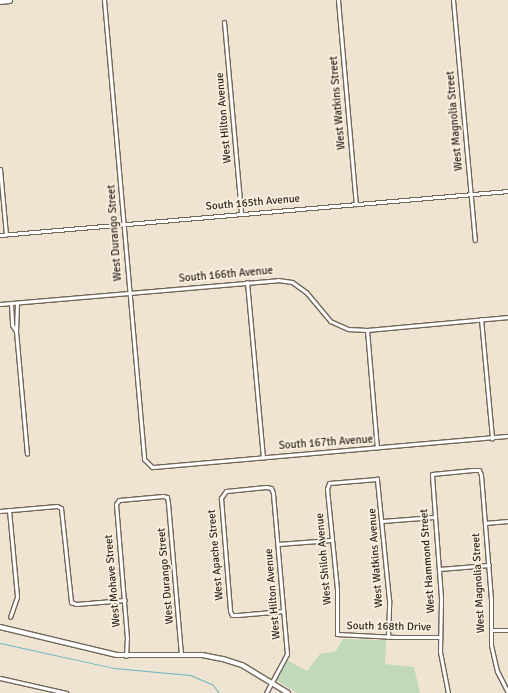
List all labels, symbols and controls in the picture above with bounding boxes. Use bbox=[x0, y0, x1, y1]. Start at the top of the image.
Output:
street label: West Watkins Street bbox=[327, 56, 349, 150]
street label: West Magnolia Street bbox=[444, 70, 466, 172]
street label: West Hilton Avenue bbox=[213, 72, 235, 164]
street label: West Durango Street bbox=[105, 184, 125, 282]
street label: South 165th Avenue bbox=[205, 192, 301, 214]
street label: South 166th Avenue bbox=[178, 264, 274, 286]
street label: South 167th Avenue bbox=[278, 433, 374, 453]
street label: West Watkins Avenue bbox=[366, 508, 386, 608]
street label: West Hammond Street bbox=[418, 508, 438, 614]
street label: West Apache Street bbox=[205, 509, 227, 601]
street label: West Shiloh Avenue bbox=[313, 512, 335, 606]
street label: West Durango Street bbox=[155, 527, 177, 625]
street label: West Magnolia Street bbox=[470, 533, 488, 633]
street label: West Mohave Street bbox=[102, 534, 124, 628]
street label: West Hilton Avenue bbox=[262, 548, 284, 640]
street label: South 168th Drive bbox=[346, 620, 432, 634]

